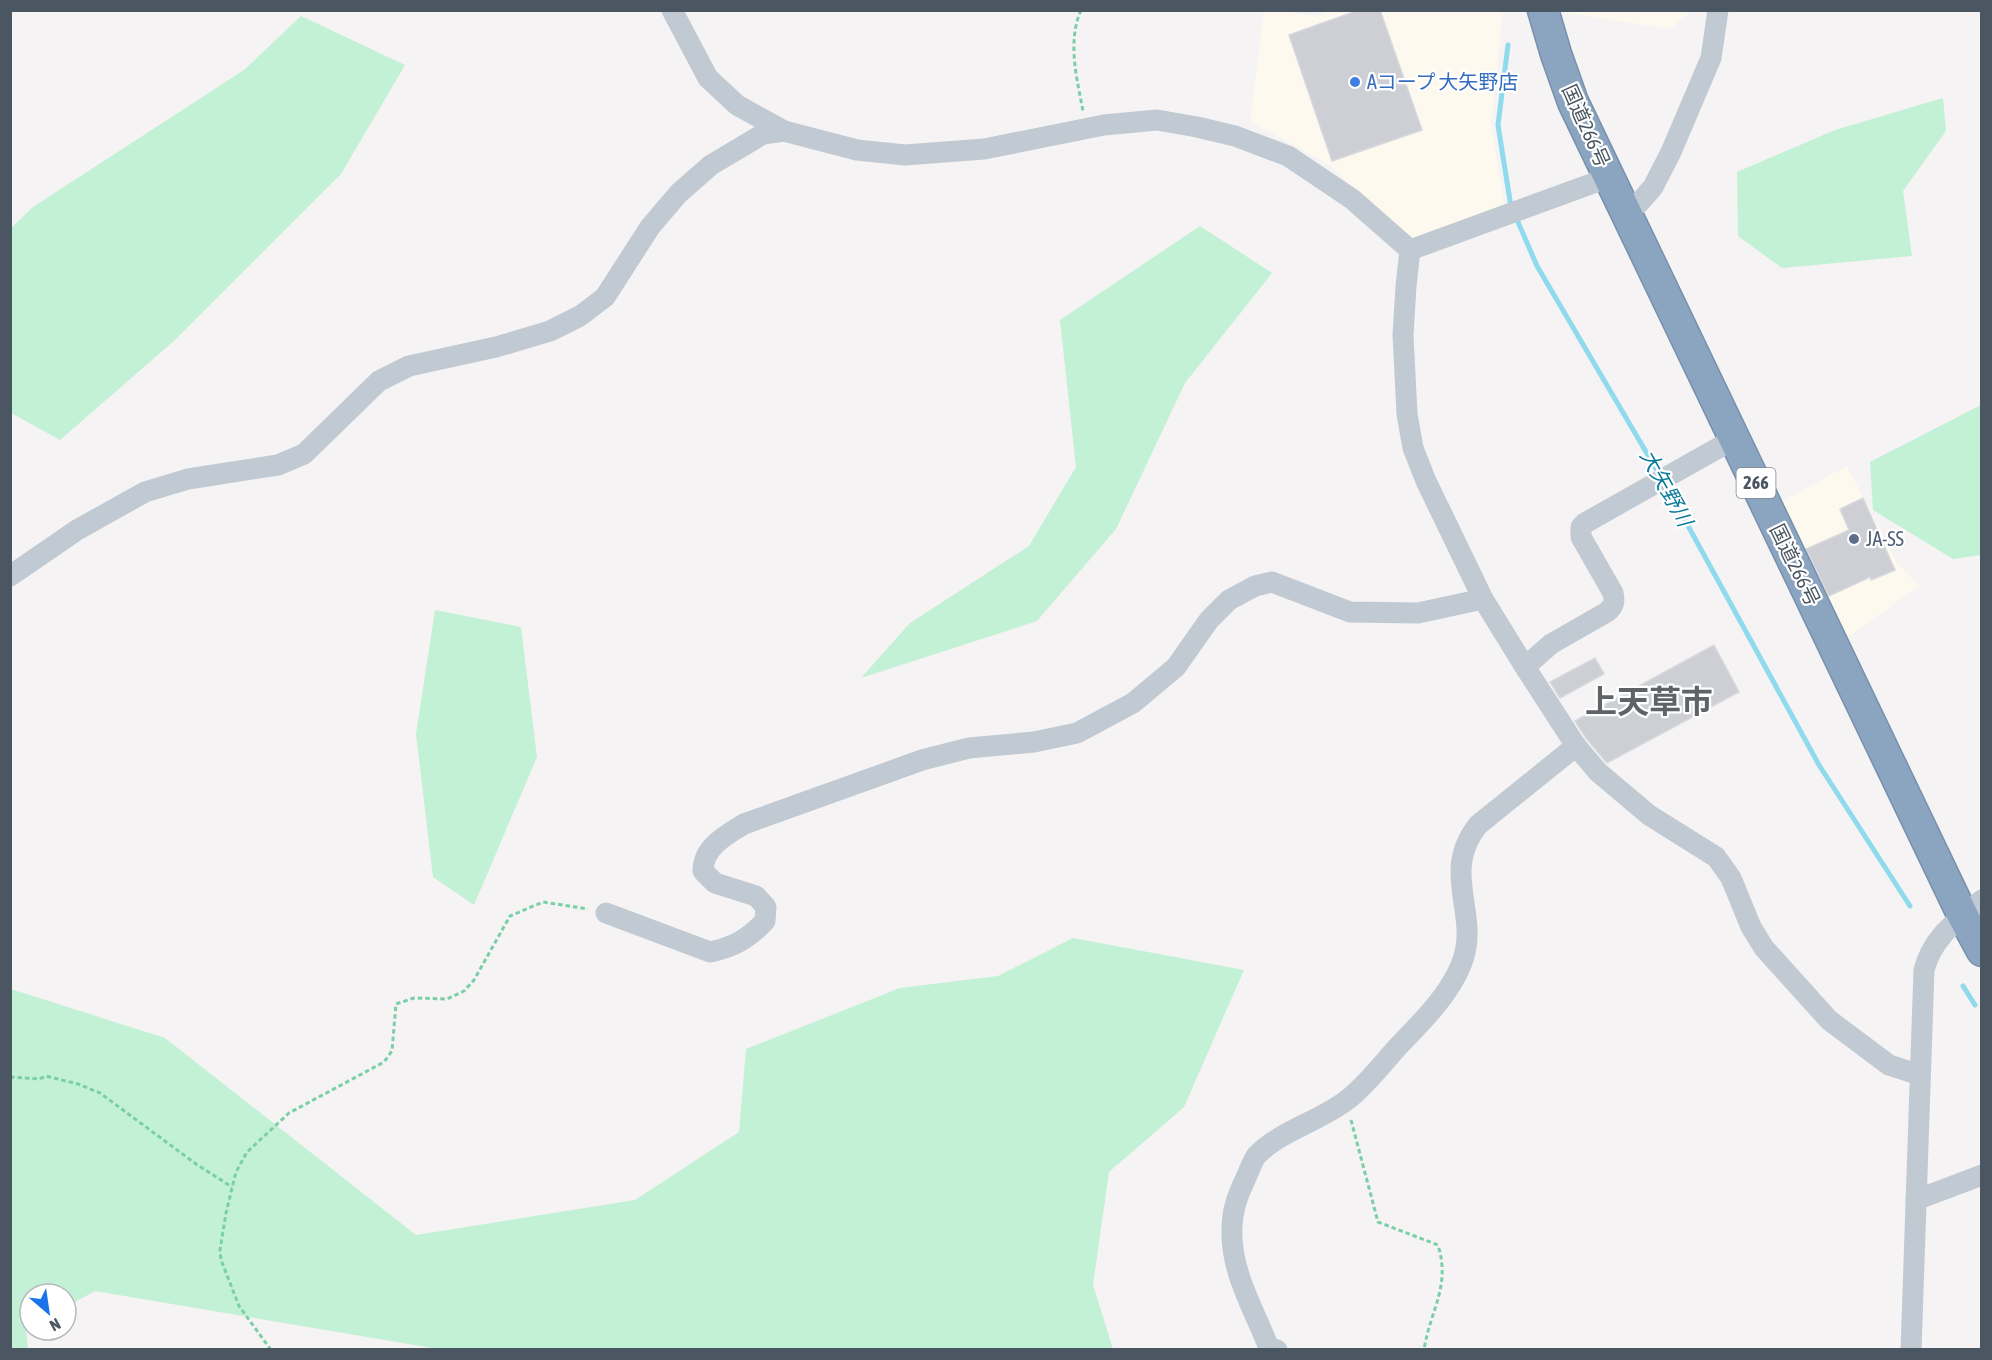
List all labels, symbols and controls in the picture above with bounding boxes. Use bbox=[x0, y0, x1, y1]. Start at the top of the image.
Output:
place label: Aコープ 大矢野店 bbox=[1367, 70, 1518, 93]
marker: Aコープ 大矢野店 bbox=[1348, 75, 1362, 89]
street label: 国道266号 bbox=[1558, 81, 1615, 171]
water label: 大矢野川 bbox=[1636, 445, 1699, 532]
road number: 266 bbox=[1736, 468, 1776, 498]
street label: 国道266号 bbox=[1766, 520, 1825, 609]
place label: JA-SS bbox=[1866, 527, 1904, 550]
marker: JA-SS bbox=[1847, 532, 1861, 546]
district label: 上天草市 bbox=[1585, 683, 1713, 720]
north arrow bbox=[18, 1282, 78, 1342]
text: N bbox=[47, 1315, 64, 1335]

